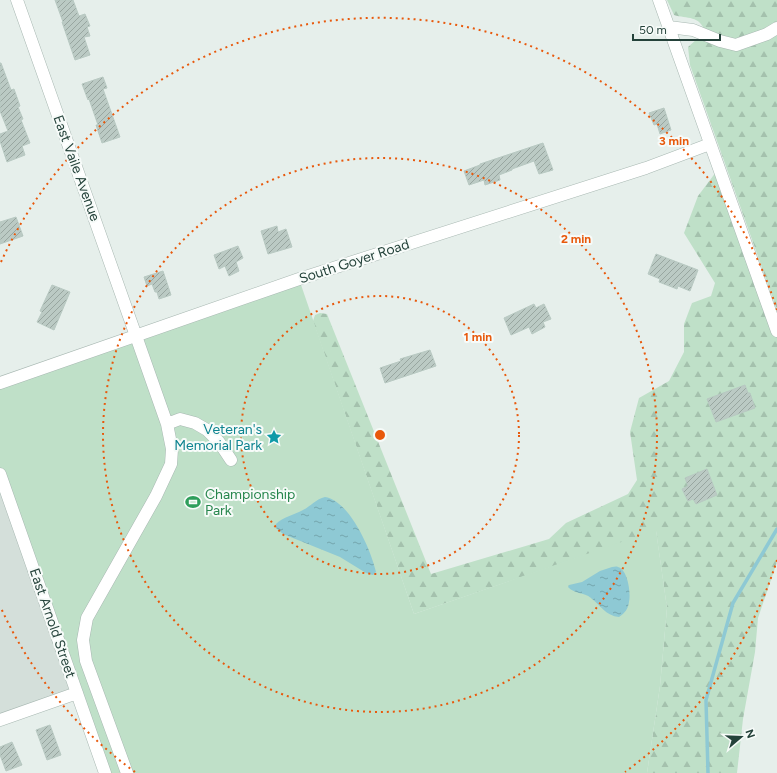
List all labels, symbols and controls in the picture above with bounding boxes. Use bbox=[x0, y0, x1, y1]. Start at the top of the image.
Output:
scale bar bbox=[633, 16, 720, 42]
text: 50 m bbox=[639, 23, 667, 37]
street label: East Vaile Avenue bbox=[49, 113, 104, 224]
text: 3 min bbox=[659, 134, 689, 148]
text: 2 min bbox=[561, 232, 591, 246]
street label: South Goyer Road bbox=[297, 236, 411, 287]
text: 1 min bbox=[464, 330, 492, 344]
place label: Veteran's Memorial Park bbox=[174, 421, 262, 454]
place icon: Veteran's Memorial Park bbox=[265, 428, 283, 446]
centre of rings bbox=[373, 428, 387, 442]
place label: Championship Park bbox=[205, 486, 295, 519]
sports icon: Championship Park bbox=[184, 493, 202, 511]
street label: East Arnold Street bbox=[26, 566, 79, 680]
north arrow bbox=[721, 717, 761, 757]
text: N bbox=[742, 728, 758, 740]

